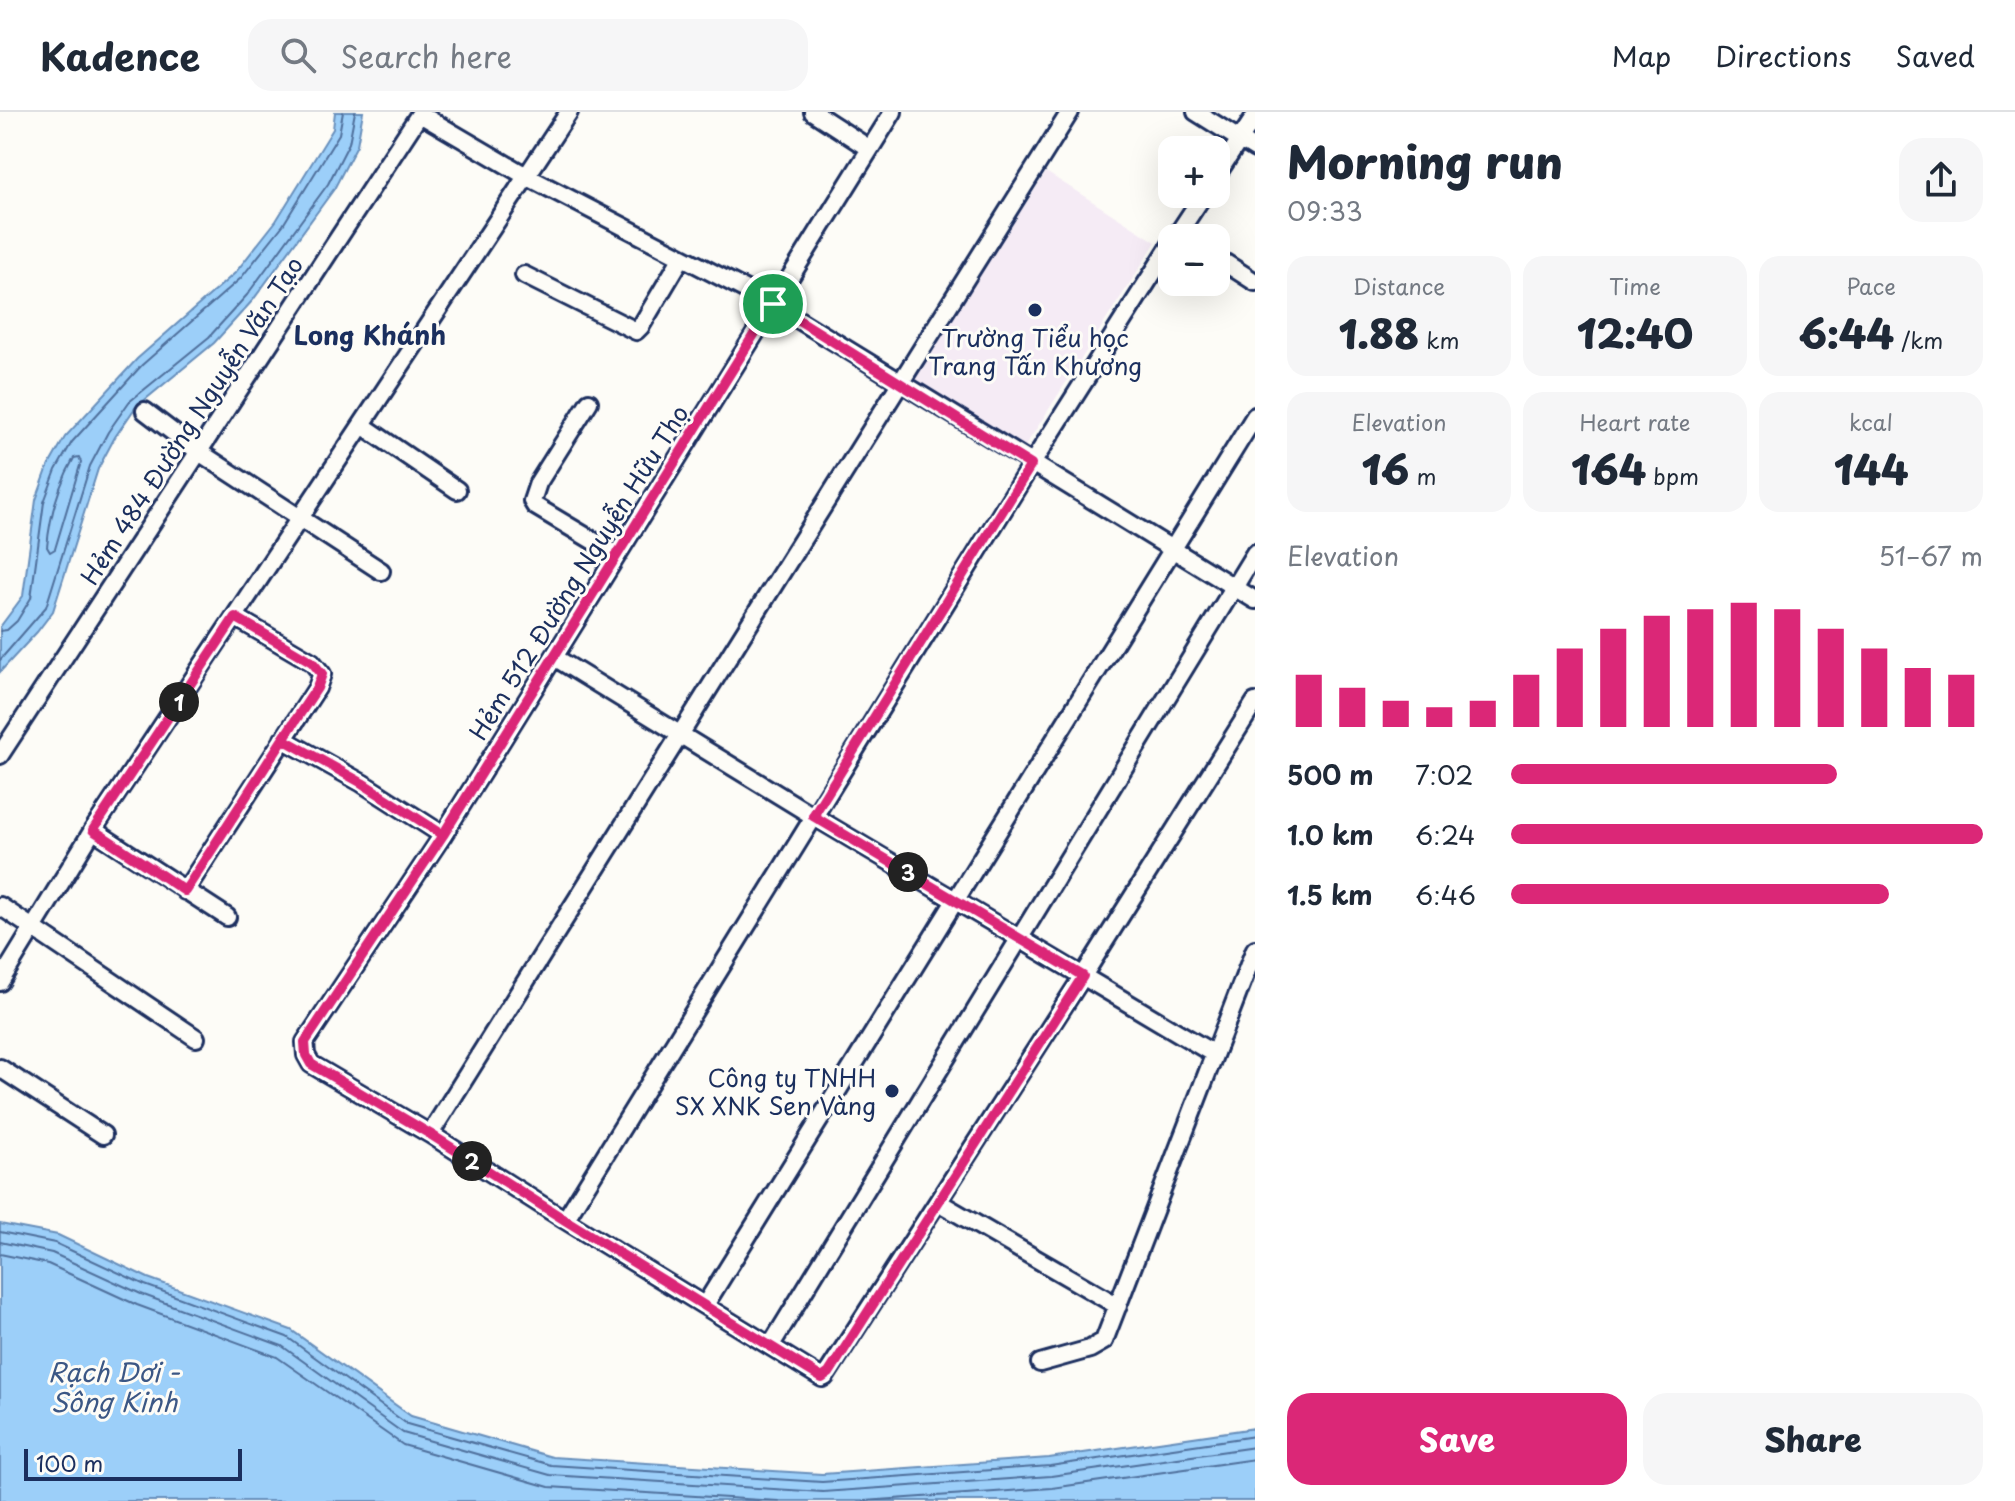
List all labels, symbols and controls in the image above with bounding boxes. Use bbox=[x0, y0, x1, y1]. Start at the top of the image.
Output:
search box bbox=[248, 19, 808, 91]
text: Kadence bbox=[40, 27, 200, 84]
icon: search bbox=[276, 33, 320, 77]
text: Search here bbox=[340, 33, 512, 78]
text: Map bbox=[1612, 34, 1671, 77]
text: Directions bbox=[1715, 34, 1852, 77]
text: Saved bbox=[1896, 34, 1975, 77]
text: Morning run bbox=[1287, 128, 1563, 194]
map controls bbox=[1158, 136, 1230, 296]
button: + bbox=[1158, 136, 1230, 208]
button: share bbox=[1899, 138, 1983, 222]
text: 09:33 bbox=[1287, 191, 1363, 230]
button: − bbox=[1158, 224, 1230, 296]
street label: Hẻm 484 Đường Nguyễn Văn Tạo bbox=[71, 249, 311, 591]
text: Distance bbox=[1353, 269, 1445, 302]
text: Time bbox=[1609, 269, 1661, 302]
text: Pace bbox=[1846, 269, 1896, 302]
pin bbox=[739, 270, 807, 338]
icon: arrive bbox=[751, 282, 795, 326]
marker: Trường Tiểu học Trang Tấn Khương bbox=[1026, 301, 1044, 319]
text: 1.88 bbox=[1339, 302, 1419, 363]
text: 12:40 bbox=[1577, 302, 1693, 363]
text: 6:44 bbox=[1799, 302, 1894, 363]
district label: Long Khánh bbox=[294, 315, 446, 354]
place label: Trường Tiểu học Trang Tấn Khương bbox=[928, 319, 1142, 383]
text: km bbox=[1419, 323, 1459, 356]
text: /km bbox=[1894, 323, 1943, 356]
street label: Hẻm 512 Đường Nguyễn Hữu Thọ bbox=[460, 397, 696, 747]
text: Elevation bbox=[1352, 405, 1446, 438]
text: Heart rate bbox=[1579, 405, 1691, 438]
text: kcal bbox=[1849, 405, 1893, 438]
text: 16 bbox=[1362, 438, 1409, 499]
text: 164 bbox=[1571, 438, 1646, 499]
text: 144 bbox=[1834, 438, 1908, 499]
text: m bbox=[1409, 459, 1436, 492]
text: bpm bbox=[1646, 459, 1699, 492]
text: Elevation bbox=[1287, 536, 1399, 575]
text: 51–67 m bbox=[1878, 536, 1983, 575]
pin: 1 bbox=[159, 682, 199, 722]
text: 1 bbox=[174, 685, 184, 718]
text: 500 m bbox=[1287, 755, 1373, 794]
text: 7:02 bbox=[1415, 755, 1473, 794]
text: 1.0 km bbox=[1287, 815, 1374, 854]
text: 6:24 bbox=[1415, 815, 1476, 854]
pin: 3 bbox=[888, 852, 928, 892]
text: 3 bbox=[901, 855, 915, 888]
text: 1.5 km bbox=[1287, 875, 1373, 914]
text: 6:46 bbox=[1415, 875, 1476, 914]
place label: Công ty TNHH SX XNK Sen Vàng bbox=[675, 1059, 876, 1123]
marker: Công ty TNHH SX XNK Sen Vàng bbox=[883, 1082, 901, 1100]
pin: 2 bbox=[452, 1141, 492, 1181]
text: 2 bbox=[464, 1144, 480, 1177]
water label: Rạch Dơi - Sông Kinh bbox=[48, 1352, 181, 1421]
button: Save bbox=[1287, 1393, 1627, 1485]
button: Share bbox=[1643, 1393, 1983, 1485]
scale bar bbox=[24, 1445, 242, 1481]
text: 100 m bbox=[36, 1446, 103, 1479]

